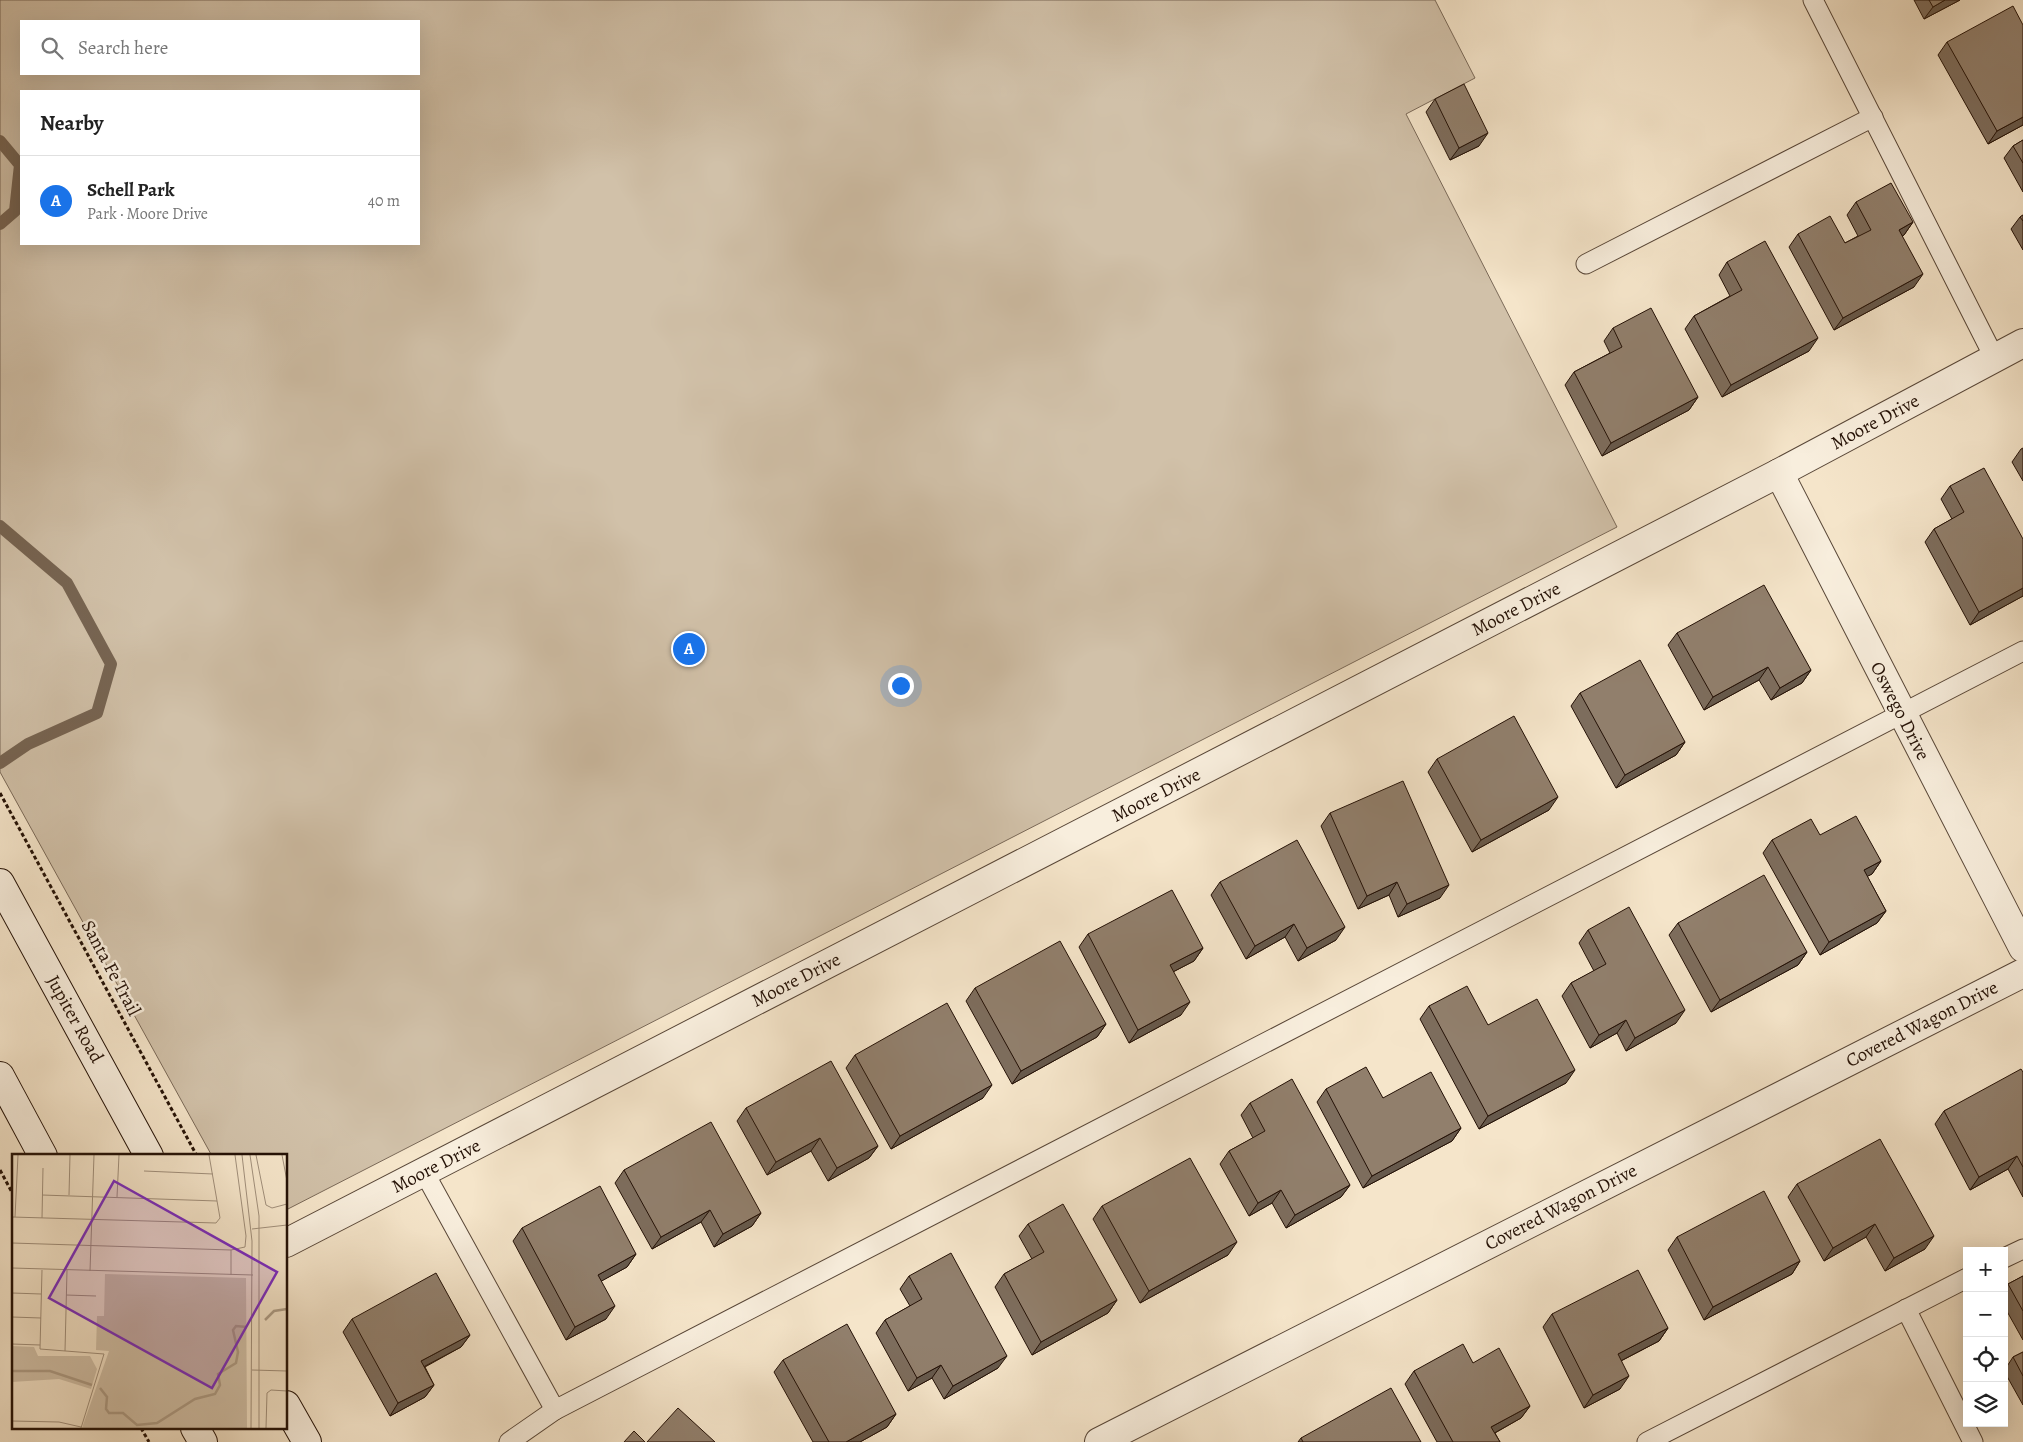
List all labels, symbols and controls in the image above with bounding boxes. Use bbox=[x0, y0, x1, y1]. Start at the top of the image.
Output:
search box bbox=[20, 20, 420, 75]
icon: search bbox=[38, 34, 66, 62]
text: Search here bbox=[78, 35, 168, 61]
text: Nearby bbox=[40, 109, 103, 137]
text: Schell Park bbox=[87, 177, 175, 203]
text: A bbox=[51, 190, 61, 212]
text: 40 m bbox=[368, 190, 400, 212]
text: Park · Moore Drive bbox=[87, 203, 208, 225]
street label: Moore Drive bbox=[1826, 388, 1924, 456]
street label: Moore Drive bbox=[1467, 575, 1565, 643]
pin: A bbox=[673, 630, 705, 668]
street label: Oswego Drive bbox=[1864, 657, 1936, 765]
your location bbox=[888, 673, 914, 699]
street label: Moore Drive bbox=[1107, 761, 1205, 829]
street label: Santa Fe Trail bbox=[75, 916, 147, 1021]
street label: Moore Drive bbox=[747, 946, 845, 1014]
street label: Jupiter Road bbox=[40, 970, 110, 1068]
street label: Covered Wagon Drive bbox=[1841, 974, 2003, 1074]
street label: Moore Drive bbox=[387, 1132, 485, 1200]
inset map bbox=[12, 1154, 288, 1430]
street label: Covered Wagon Drive bbox=[1480, 1157, 1642, 1257]
map controls bbox=[1963, 1247, 2008, 1427]
button: + bbox=[1963, 1247, 2008, 1292]
button: − bbox=[1963, 1292, 2008, 1337]
button: locate bbox=[1963, 1337, 2008, 1382]
button: layers bbox=[1963, 1382, 2008, 1427]

